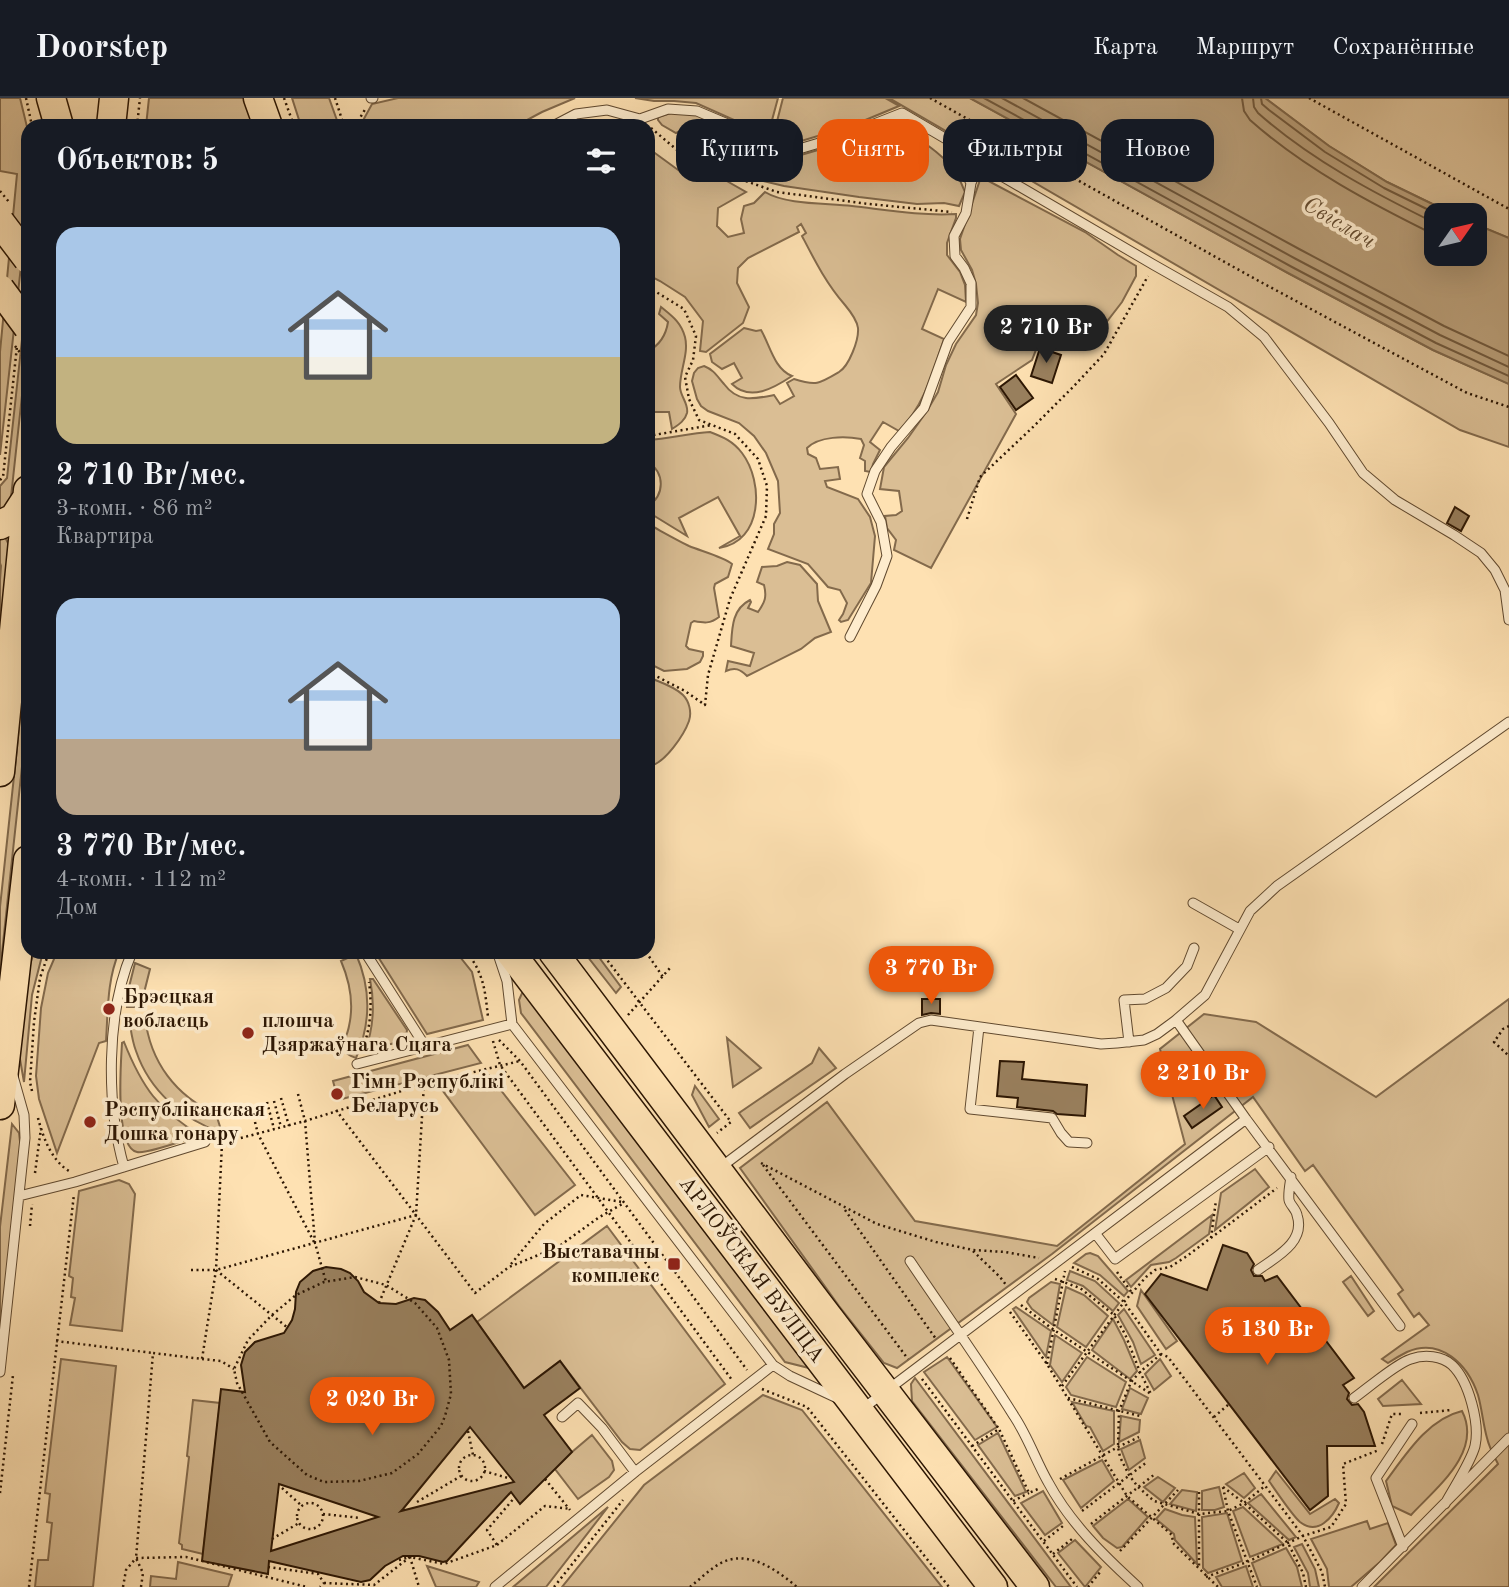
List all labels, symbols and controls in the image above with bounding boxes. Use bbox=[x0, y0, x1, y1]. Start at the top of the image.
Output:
text: Doorstep bbox=[35, 32, 168, 65]
text: Карта bbox=[1093, 36, 1158, 60]
text: Маршрут bbox=[1196, 36, 1294, 60]
text: Сохранённые bbox=[1332, 36, 1474, 60]
chip: Купить bbox=[676, 119, 803, 182]
chip: Снять bbox=[817, 119, 929, 182]
chip: Фильтры bbox=[943, 119, 1087, 182]
chip: Новое bbox=[1101, 119, 1214, 182]
icon: filters bbox=[582, 142, 620, 180]
text: Объектов: 5 bbox=[56, 146, 219, 176]
water label: Свіслач bbox=[1299, 193, 1379, 254]
north arrow bbox=[1424, 203, 1488, 266]
map controls bbox=[1424, 203, 1487, 266]
icon: home bbox=[275, 272, 401, 398]
pin: 2 710 Br bbox=[974, 306, 1118, 365]
text: 2 710 Br bbox=[1000, 316, 1092, 339]
text: 2 710 Br/мес. bbox=[56, 461, 246, 491]
text: 3-комн. · 86 m² bbox=[56, 497, 213, 520]
text: Квартира bbox=[56, 525, 154, 548]
icon: home bbox=[275, 643, 401, 769]
text: 3 770 Br/мес. bbox=[56, 832, 246, 862]
text: 4-комн. · 112 m² bbox=[56, 868, 226, 891]
text: Дом bbox=[56, 896, 98, 919]
pin: 3 770 Br bbox=[859, 946, 1003, 1006]
text: 3 770 Br bbox=[885, 957, 977, 980]
place label: Брэсцкая вобласць bbox=[123, 987, 214, 1032]
marker: Брэсцкая вобласць bbox=[101, 1001, 117, 1017]
place label: плошча Дзяржаўнага Сцяга bbox=[262, 1011, 452, 1056]
marker: плошча Дзяржаўнага Сцяга bbox=[240, 1025, 256, 1041]
pin: 2 210 Br bbox=[1131, 1052, 1275, 1111]
text: 2 210 Br bbox=[1157, 1062, 1249, 1085]
place label: Гімн Рэспублікі Беларусь bbox=[351, 1072, 504, 1117]
marker: Гімн Рэспублікі Беларусь bbox=[329, 1086, 345, 1102]
place label: Рэспубліканская Дошка гонару bbox=[104, 1100, 265, 1145]
marker: Рэспубліканская Дошка гонару bbox=[82, 1114, 98, 1130]
street label: АРЛОЎСКАЯ ВУЛІЦА bbox=[674, 1170, 832, 1367]
place label: Выставачны комплекс bbox=[542, 1242, 660, 1287]
marker: Выставачны комплекс bbox=[666, 1256, 682, 1272]
pin: 5 130 Br bbox=[1195, 1308, 1339, 1367]
text: 5 130 Br bbox=[1221, 1318, 1313, 1341]
pin: 2 020 Br bbox=[300, 1378, 444, 1437]
text: 2 020 Br bbox=[326, 1388, 418, 1411]

